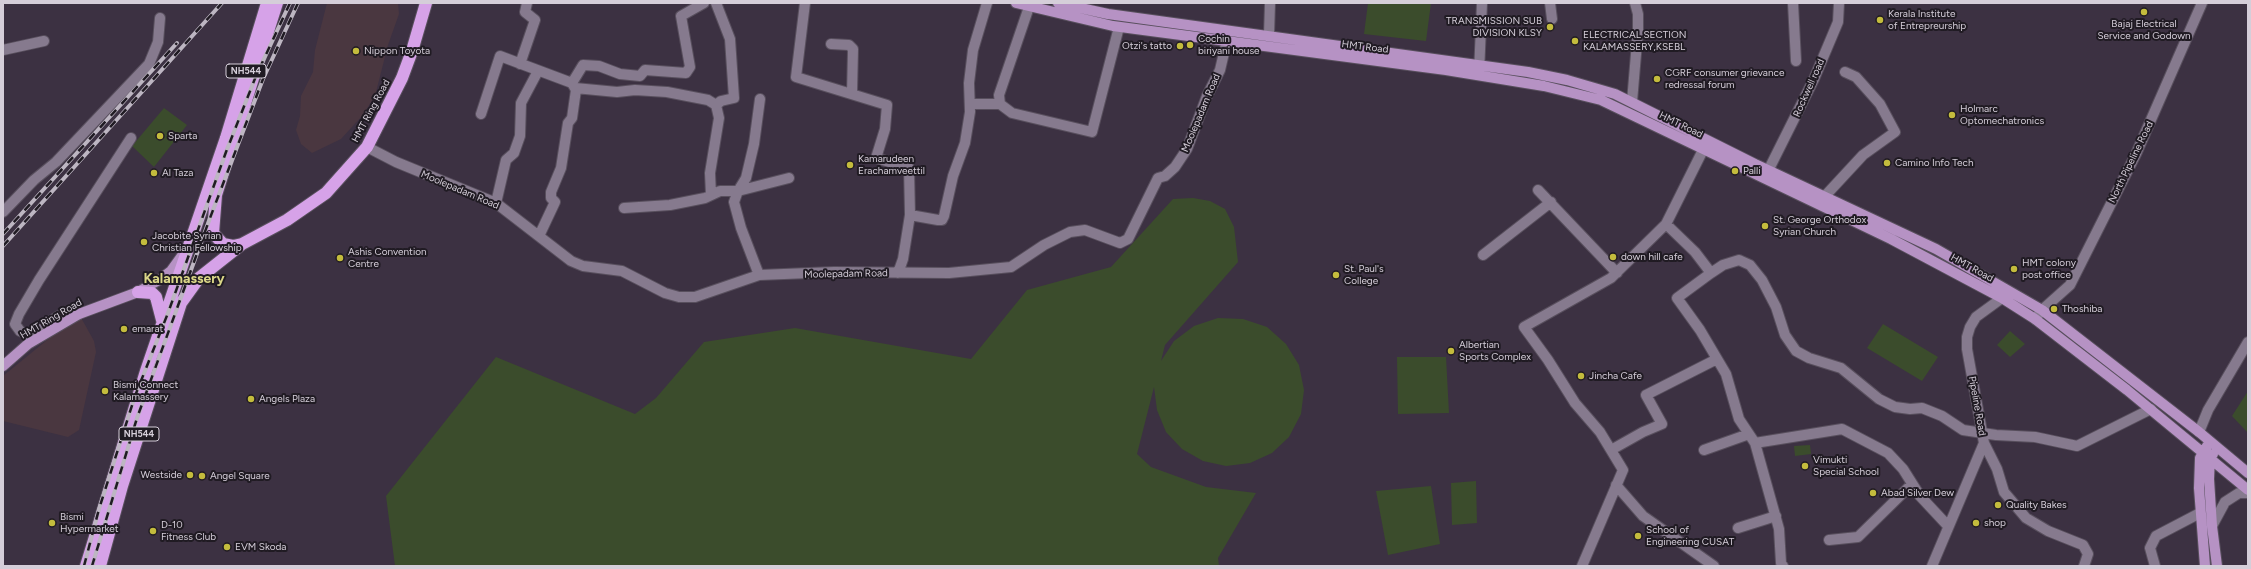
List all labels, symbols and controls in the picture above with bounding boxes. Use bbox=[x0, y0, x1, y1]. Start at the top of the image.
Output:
marker: Bajaj Electrical Service and Godown bbox=[2139, 7, 2149, 17]
place label: Kerala Institute of Entrepreurship bbox=[1888, 8, 1966, 32]
place label: TRANSMISSION SUB DIVISION KLSY bbox=[1446, 15, 1542, 38]
marker: Kerala Institute of Entrepreurship bbox=[1875, 15, 1885, 25]
place label: Bajaj Electrical Service and Godown bbox=[2097, 18, 2191, 42]
marker: TRANSMISSION SUB DIVISION KLSY bbox=[1545, 22, 1555, 32]
place label: ELECTRICAL SECTION KALAMASSERY,KSEBL bbox=[1583, 29, 1686, 52]
place label: Cochin biriyani house bbox=[1198, 33, 1260, 56]
marker: ELECTRICAL SECTION KALAMASSERY,KSEBL bbox=[1570, 36, 1580, 46]
street label: HMT Road bbox=[1341, 38, 1389, 56]
place label: Otzi's tatto bbox=[1122, 40, 1172, 52]
marker: Cochin biriyani house bbox=[1185, 40, 1195, 50]
marker: Otzi's tatto bbox=[1175, 41, 1185, 51]
place label: Nippon Toyota bbox=[364, 45, 430, 57]
marker: Nippon Toyota bbox=[351, 46, 361, 56]
street label: Rockwell road bbox=[1791, 57, 1827, 119]
road number: NH544 bbox=[226, 64, 266, 78]
place label: CGRF consumer grievance redressal forum bbox=[1665, 67, 1784, 90]
street label: Moolepadam Road bbox=[1179, 72, 1223, 154]
marker: CGRF consumer grievance redressal forum bbox=[1652, 74, 1662, 84]
street label: HMT Ring Road bbox=[349, 78, 393, 144]
place label: Holmarc Optomechatronics bbox=[1960, 103, 2044, 126]
street label: HMT Road bbox=[1657, 109, 1705, 141]
marker: Holmarc Optomechatronics bbox=[1947, 110, 1957, 120]
street label: North Pipeline Road bbox=[2106, 119, 2156, 205]
place label: Sparta bbox=[168, 130, 197, 142]
marker: Sparta bbox=[155, 131, 165, 141]
place label: Kamarudeen Erachamveettil bbox=[858, 153, 925, 176]
place label: Camino Info Tech bbox=[1895, 157, 1974, 169]
marker: Camino Info Tech bbox=[1882, 158, 1892, 168]
marker: Kamarudeen Erachamveettil bbox=[845, 160, 855, 170]
place label: Palli bbox=[1743, 165, 1761, 177]
marker: Palli bbox=[1730, 166, 1740, 176]
place label: Al Taza bbox=[162, 167, 193, 179]
marker: Al Taza bbox=[149, 168, 159, 178]
street label: Moolepadam Road bbox=[419, 168, 501, 212]
place label: St. George Orthodox Syrian Church bbox=[1773, 214, 1866, 238]
marker: St. George Orthodox Syrian Church bbox=[1760, 221, 1770, 231]
place label: Jacobite Syrian Christian Fellowship bbox=[152, 230, 242, 254]
marker: Jacobite Syrian Christian Fellowship bbox=[139, 237, 149, 247]
place label: Ashis Convention Centre bbox=[348, 246, 427, 270]
place label: down hill cafe bbox=[1621, 251, 1683, 263]
street label: HMT Road bbox=[1949, 251, 1995, 285]
marker: down hill cafe bbox=[1608, 252, 1618, 262]
marker: Ashis Convention Centre bbox=[335, 253, 345, 263]
place label: HMT colony post office bbox=[2022, 257, 2076, 280]
place label: St. Paul's College bbox=[1344, 263, 1384, 286]
marker: HMT colony post office bbox=[2009, 264, 2019, 274]
street label: Moolepadam Road bbox=[804, 267, 888, 281]
marker: St. Paul's College bbox=[1331, 270, 1341, 280]
district label: Kalamassery bbox=[143, 271, 225, 287]
street label: HMT Ring Road bbox=[18, 296, 84, 342]
place label: Thoshiba bbox=[2062, 303, 2102, 315]
marker: Thoshiba bbox=[2049, 304, 2059, 314]
place label: emarat bbox=[132, 323, 163, 335]
marker: emarat bbox=[119, 324, 129, 334]
place label: Albertian Sports Complex bbox=[1459, 339, 1531, 362]
marker: Albertian Sports Complex bbox=[1446, 346, 1456, 356]
place label: Jincha Cafe bbox=[1589, 370, 1642, 382]
marker: Jincha Cafe bbox=[1576, 371, 1586, 381]
street label: Pipeline Road bbox=[1966, 375, 1988, 437]
place label: Bismi Connect Kalamassery bbox=[113, 379, 178, 402]
marker: Bismi Connect Kalamassery bbox=[100, 386, 110, 396]
place label: Angels Plaza bbox=[259, 393, 315, 405]
marker: Angels Plaza bbox=[246, 394, 256, 404]
road number: NH544 bbox=[119, 427, 159, 441]
place label: Vimukti Special School bbox=[1813, 454, 1879, 478]
marker: Vimukti Special School bbox=[1800, 461, 1810, 471]
place label: Westside bbox=[141, 469, 182, 481]
marker: Westside bbox=[185, 470, 195, 480]
place label: Angel Square bbox=[210, 470, 270, 482]
marker: Angel Square bbox=[197, 471, 207, 481]
place label: Abad Silver Dew bbox=[1881, 487, 1954, 499]
marker: Abad Silver Dew bbox=[1868, 488, 1878, 498]
place label: Quality Bakes bbox=[2006, 499, 2067, 511]
marker: Quality Bakes bbox=[1993, 500, 2003, 510]
place label: Bismi Hypermarket bbox=[60, 511, 118, 534]
place label: shop bbox=[1984, 517, 2006, 529]
marker: Bismi Hypermarket bbox=[47, 518, 57, 528]
marker: shop bbox=[1971, 518, 1981, 528]
place label: D-10 Fitness Club bbox=[161, 519, 216, 542]
place label: School of Engineering CUSAT bbox=[1646, 524, 1734, 548]
marker: D-10 Fitness Club bbox=[148, 526, 158, 536]
marker: School of Engineering CUSAT bbox=[1633, 531, 1643, 541]
place label: EVM Skoda bbox=[235, 541, 286, 553]
marker: EVM Skoda bbox=[222, 542, 232, 552]

